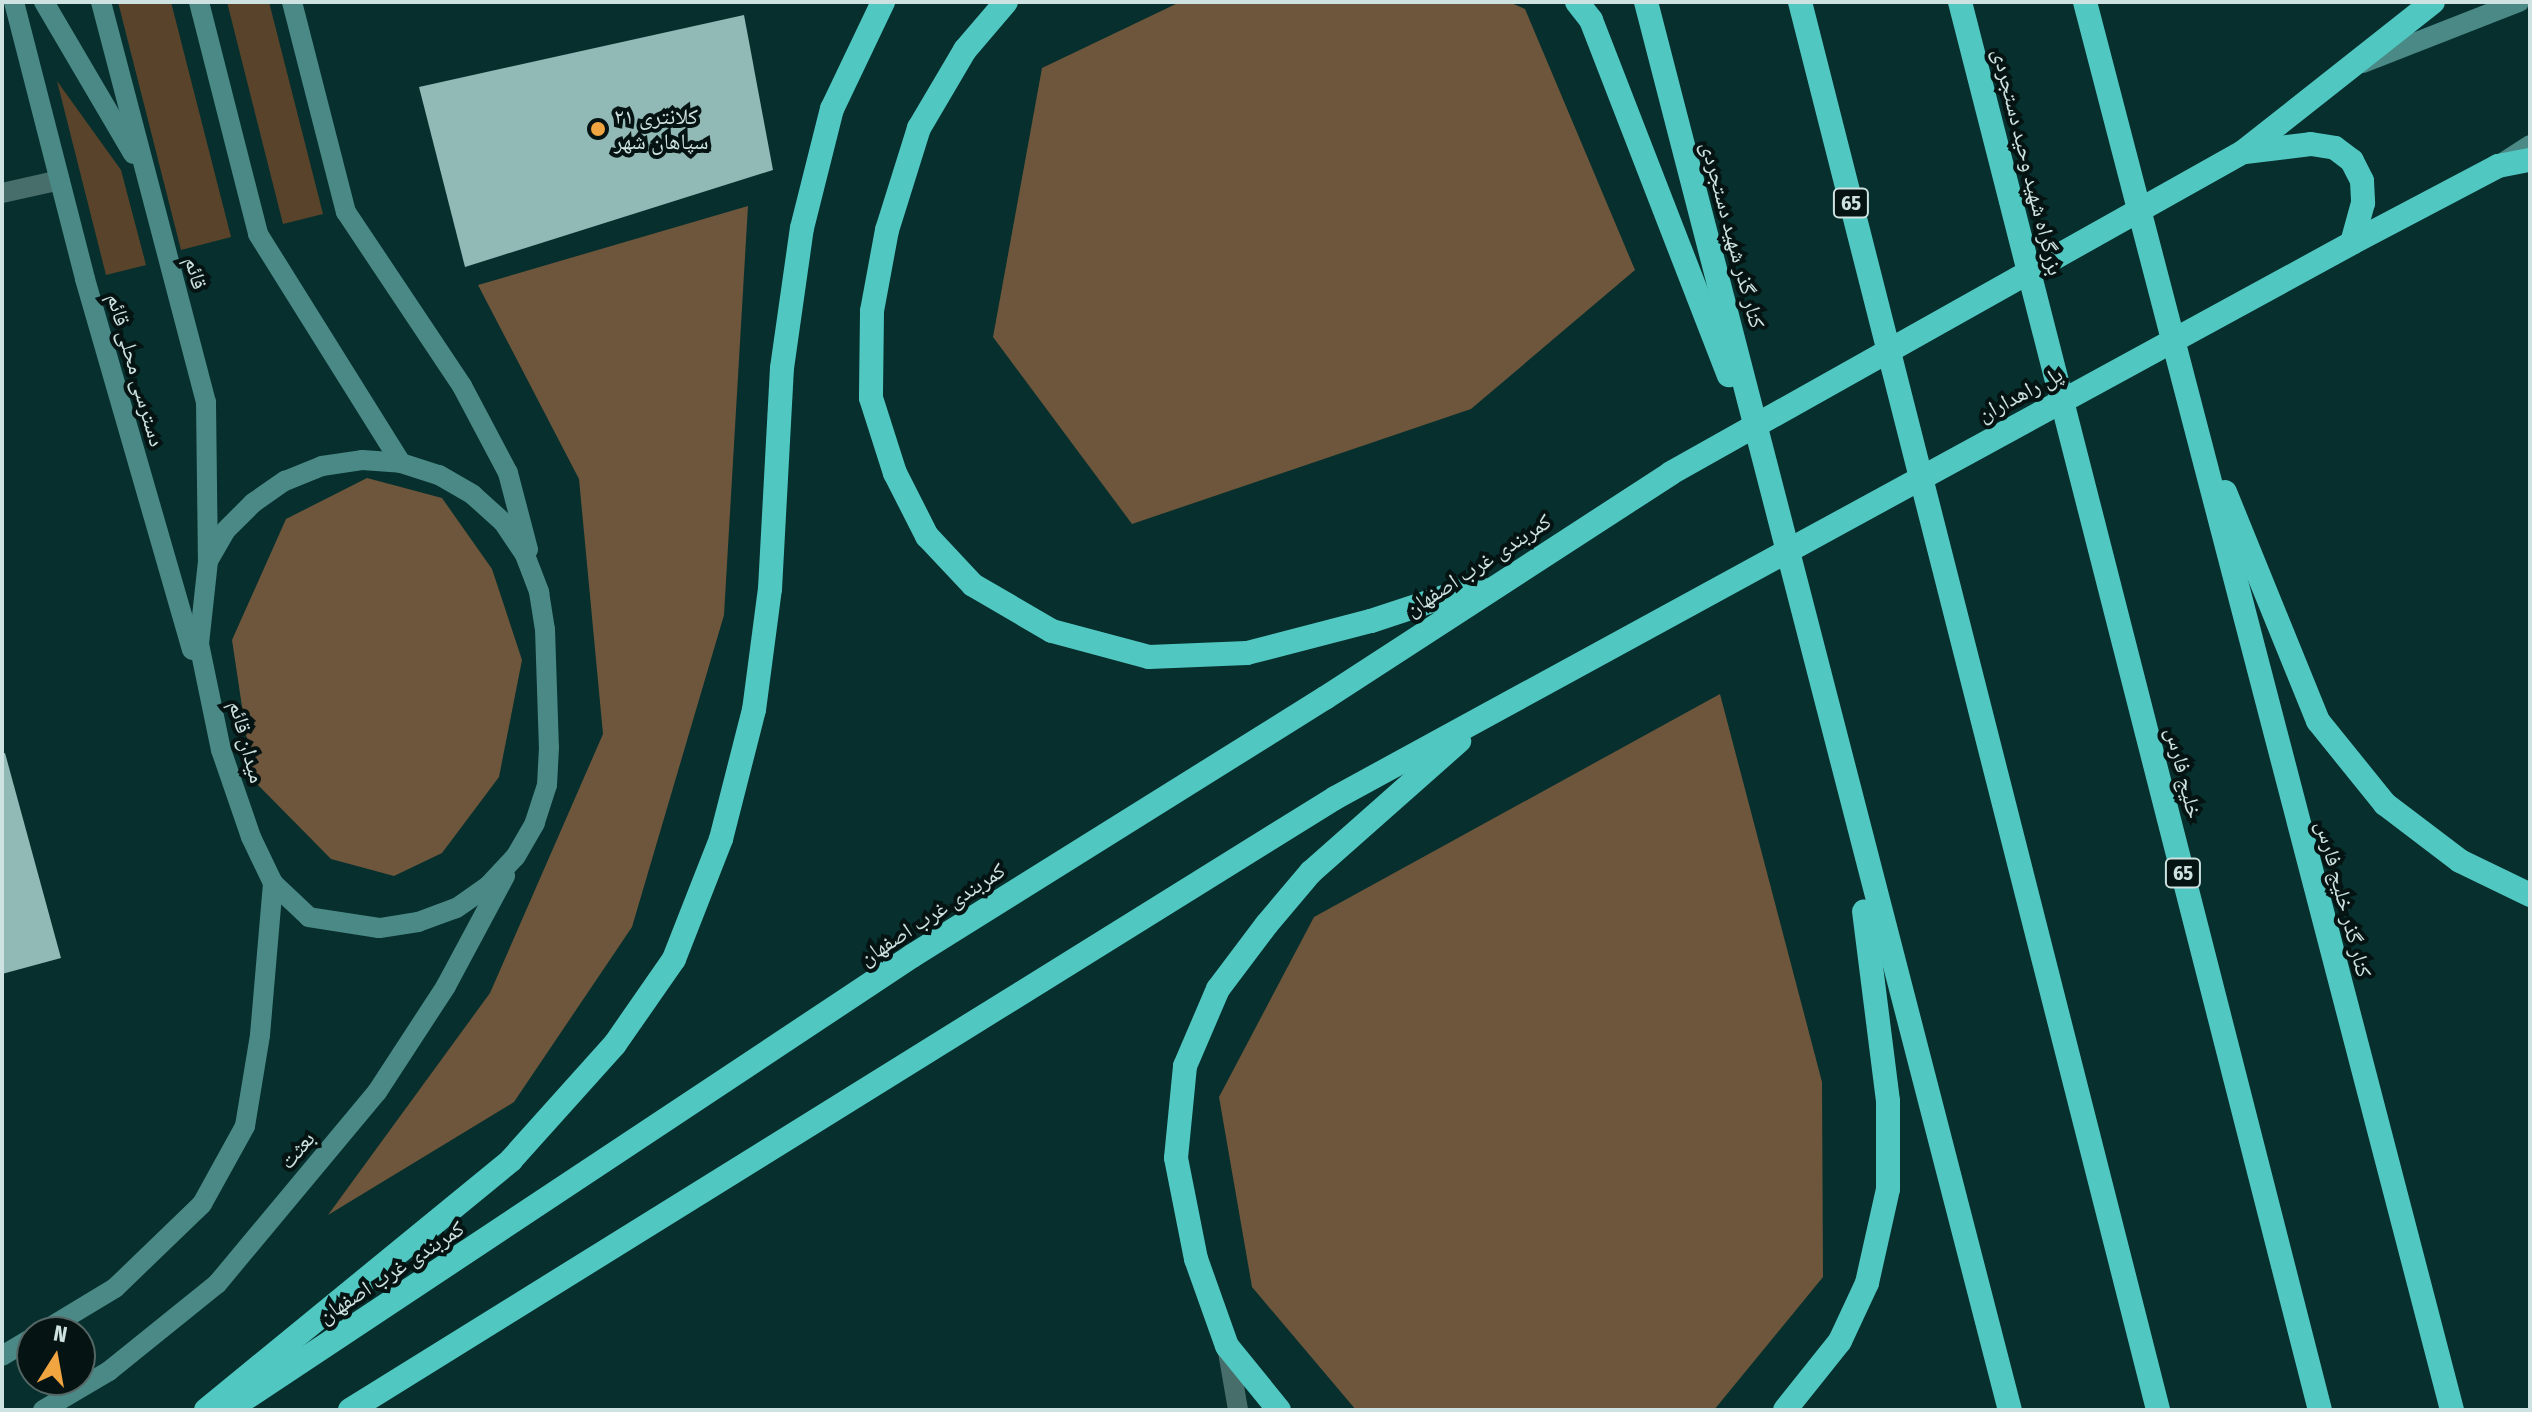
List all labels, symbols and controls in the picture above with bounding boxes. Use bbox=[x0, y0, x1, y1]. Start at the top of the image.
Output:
street label: بزرگراه شهید وحید دستجردی bbox=[1987, 46, 2069, 278]
place label: کلانتری ۲۱ سپاهان شهر bbox=[614, 103, 709, 154]
marker: کلانتری ۲۱ سپاهان شهر bbox=[589, 120, 607, 138]
street label: کنار گذر شهید دستجردی bbox=[1695, 139, 1771, 331]
road number: 65 bbox=[1831, 187, 1871, 219]
street label: قائم bbox=[179, 254, 213, 292]
street label: دسترسی محلی قائم bbox=[102, 290, 170, 450]
street label: پل راهداران bbox=[1973, 361, 2067, 427]
street label: کمربندی غرب اصفهان bbox=[1400, 508, 1556, 622]
street label: میدان قائم bbox=[223, 698, 271, 786]
street label: خلیج فارس bbox=[2160, 725, 2208, 821]
street label: کنار گذر خلیج فارس bbox=[2310, 818, 2378, 980]
street label: کمربندی غرب اصفهان bbox=[854, 857, 1010, 971]
road number: 65 bbox=[2163, 857, 2203, 889]
street label: بعثت bbox=[274, 1126, 320, 1174]
street label: کمربندی غرب اصفهان bbox=[313, 1215, 469, 1329]
north arrow bbox=[16, 1316, 96, 1396]
text: N bbox=[51, 1319, 69, 1348]

